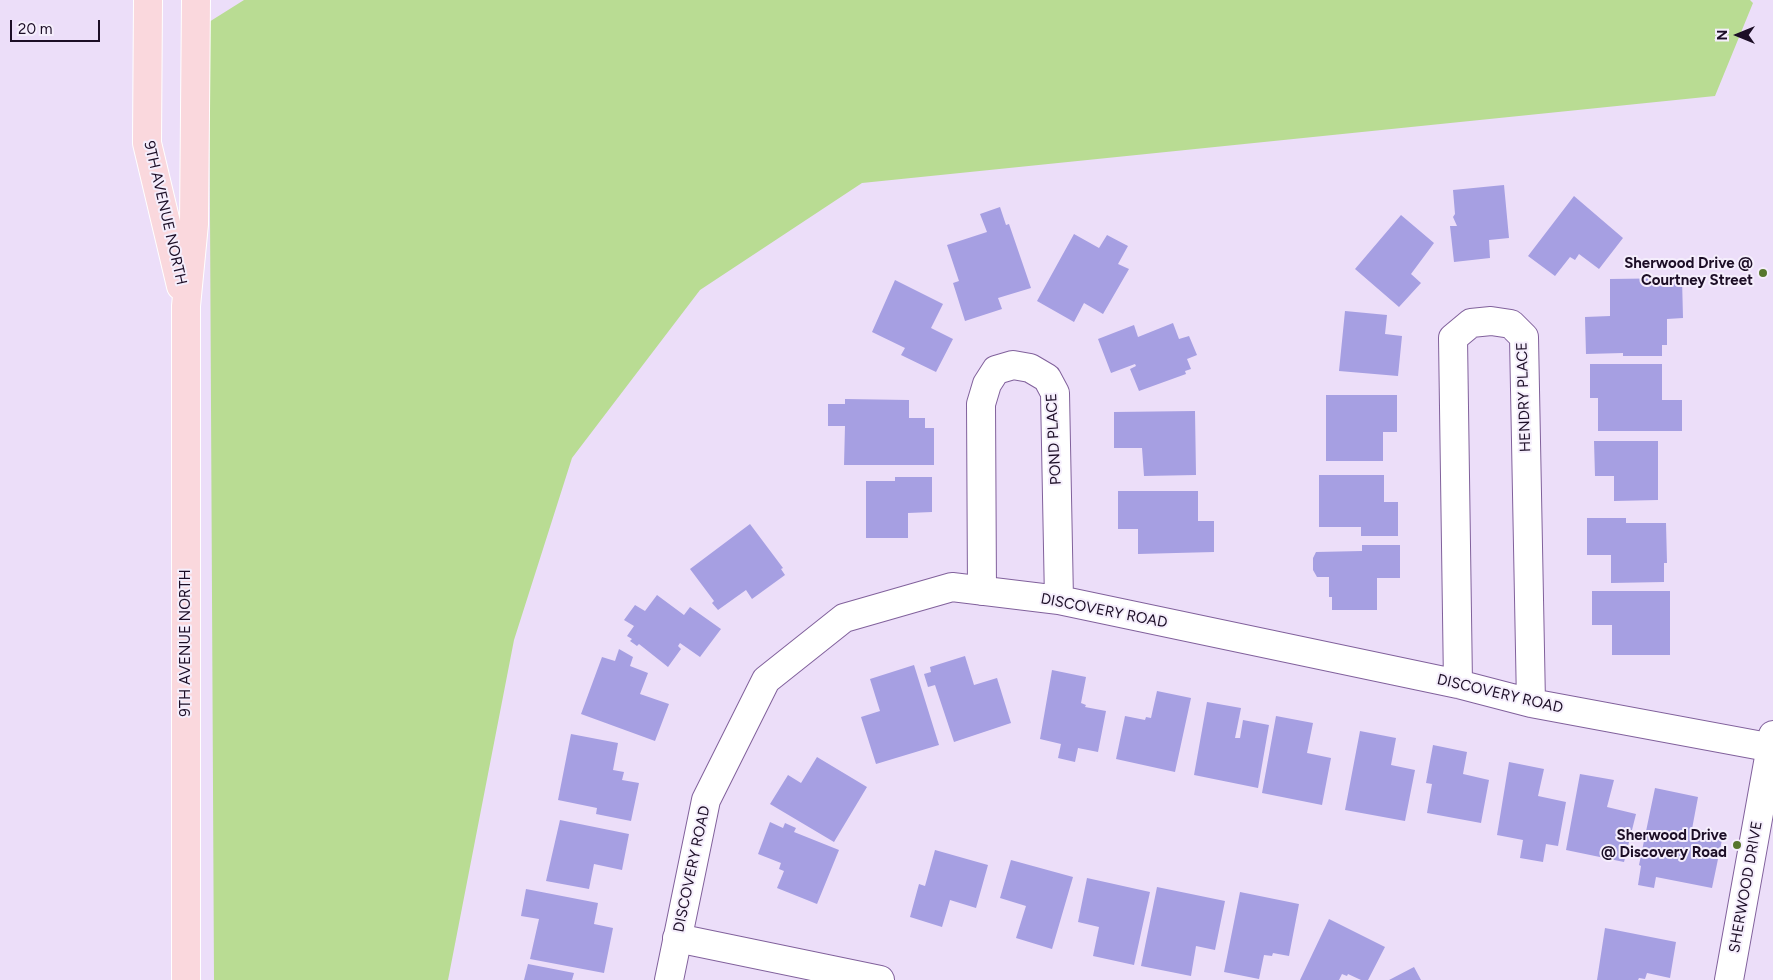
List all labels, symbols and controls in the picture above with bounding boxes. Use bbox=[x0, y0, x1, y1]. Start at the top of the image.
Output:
scale bar bbox=[12, 10, 102, 42]
north arrow bbox=[1713, 10, 1763, 60]
text: 20 m bbox=[18, 20, 52, 38]
text: N bbox=[1714, 30, 1731, 40]
street label: 9TH AVENUE NORTH bbox=[140, 139, 190, 287]
place label: Sherwood Drive @ Courtney Street bbox=[1624, 255, 1753, 290]
marker: Sherwood Drive @ Courtney Street bbox=[1757, 267, 1769, 279]
street label: HENDRY PLACE bbox=[1513, 342, 1535, 452]
street label: POND PLACE bbox=[1043, 393, 1065, 485]
street label: 9TH AVENUE NORTH bbox=[177, 569, 195, 717]
street label: DISCOVERY ROAD bbox=[1039, 590, 1169, 632]
street label: DISCOVERY ROAD bbox=[1435, 671, 1565, 717]
street label: DISCOVERY ROAD bbox=[670, 804, 714, 934]
street label: SHERWOOD DRIVE bbox=[1726, 820, 1766, 954]
place label: Sherwood Drive @ Discovery Road bbox=[1601, 827, 1727, 862]
marker: Sherwood Drive @ Discovery Road bbox=[1731, 839, 1743, 851]

